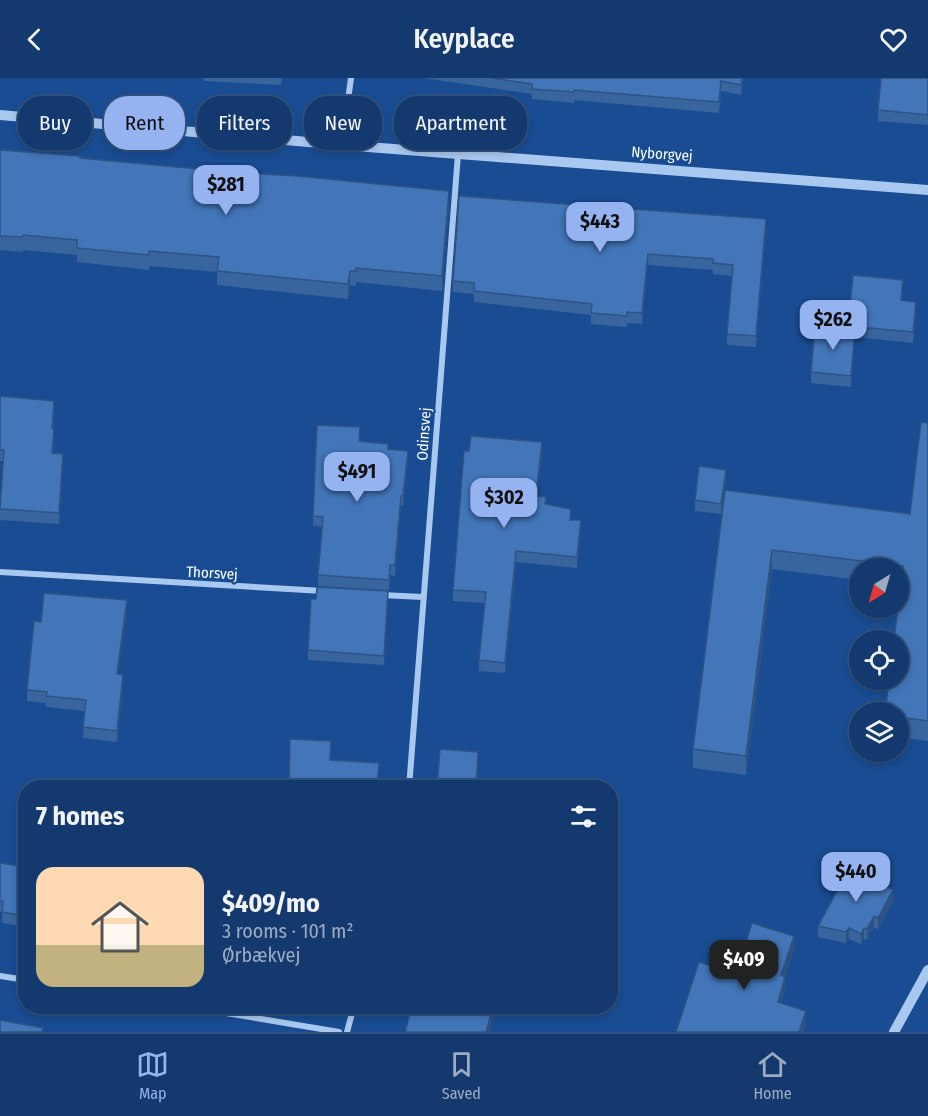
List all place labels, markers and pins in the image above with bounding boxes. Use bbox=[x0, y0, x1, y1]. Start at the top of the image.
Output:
pin: $281 bbox=[190, 165, 262, 216]
pin: $443 bbox=[564, 202, 636, 253]
pin: $262 bbox=[797, 300, 869, 351]
pin: $491 bbox=[321, 452, 393, 503]
pin: $302 bbox=[468, 478, 540, 529]
pin: $440 bbox=[820, 852, 892, 903]
pin: $409 bbox=[708, 940, 780, 991]

